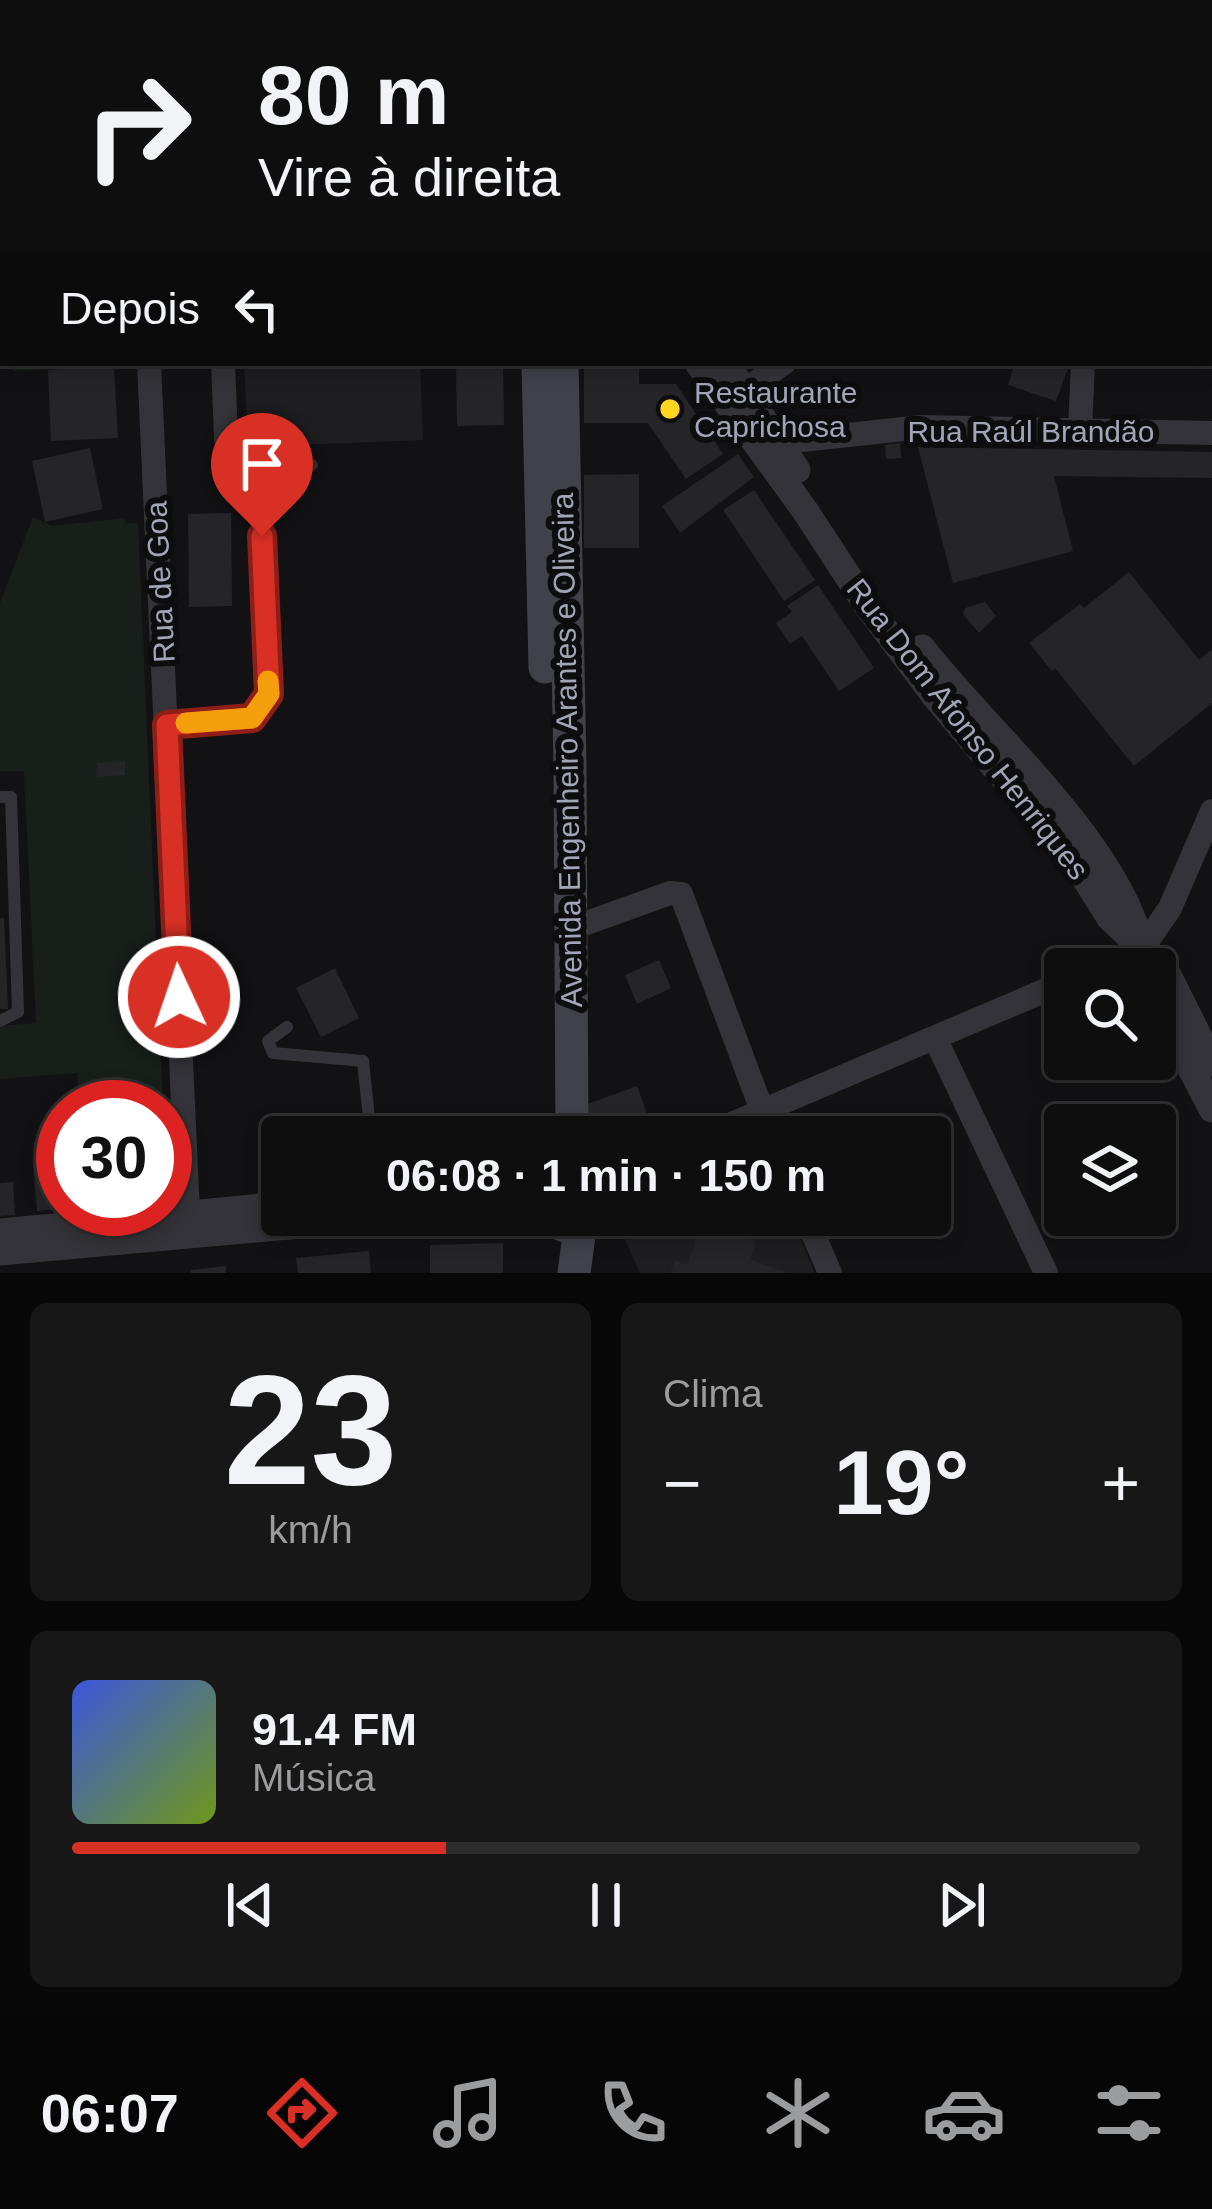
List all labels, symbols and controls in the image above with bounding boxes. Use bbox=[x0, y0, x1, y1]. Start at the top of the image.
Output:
icon: right bbox=[60, 48, 216, 204]
text: 80 m bbox=[258, 48, 449, 142]
text: Vire à direita bbox=[258, 147, 560, 207]
icon: left bbox=[224, 276, 290, 342]
text: Depois bbox=[60, 283, 200, 334]
place label: Restaurante Caprichosa bbox=[694, 376, 857, 443]
marker: Restaurante Caprichosa bbox=[657, 396, 683, 422]
pin bbox=[211, 413, 313, 536]
street label: Rua Raúl Brandão bbox=[908, 415, 1154, 448]
icon: arrive bbox=[229, 431, 295, 497]
street label: Avenida Engenheiro Arantes e Oliveira bbox=[546, 492, 588, 1008]
street label: Rua de Goa bbox=[139, 500, 181, 664]
street label: Rua Dom Afonso Henriques bbox=[841, 572, 1095, 886]
position arrow bbox=[116, 934, 242, 1060]
map controls bbox=[1044, 948, 1176, 1236]
button: search bbox=[1044, 948, 1176, 1080]
speed limit sign: 30 bbox=[36, 1080, 192, 1236]
button: layers bbox=[1044, 1104, 1176, 1236]
text: 06:08 · 1 min · 150 m bbox=[386, 1150, 826, 1201]
text: 23 bbox=[224, 1343, 397, 1517]
text: Clima bbox=[663, 1372, 763, 1415]
text: 19° bbox=[833, 1433, 970, 1533]
text: − bbox=[663, 1446, 702, 1520]
text: + bbox=[1101, 1446, 1140, 1520]
text: km/h bbox=[268, 1508, 353, 1551]
text: 91.4 FM bbox=[252, 1704, 417, 1755]
text: Música bbox=[252, 1756, 376, 1799]
icon: previous bbox=[217, 1872, 283, 1938]
icon: pause bbox=[573, 1872, 639, 1938]
icon: next bbox=[929, 1872, 995, 1938]
icon: directions bbox=[260, 2071, 344, 2155]
icon: music bbox=[426, 2071, 510, 2155]
icon: phone bbox=[591, 2071, 675, 2155]
icon: climate bbox=[756, 2071, 840, 2155]
icon: car bbox=[922, 2071, 1006, 2155]
icon: filters bbox=[1087, 2071, 1171, 2155]
text: 06:07 bbox=[41, 2083, 179, 2143]

